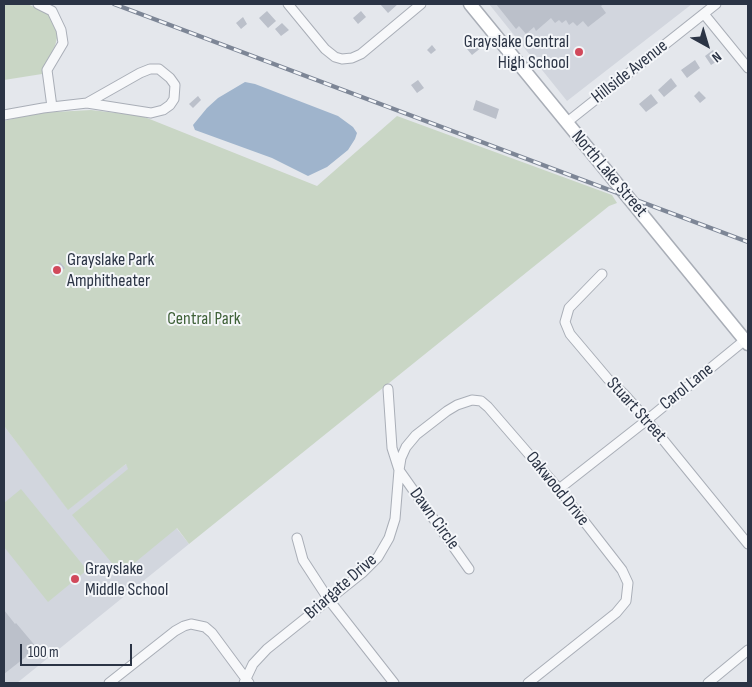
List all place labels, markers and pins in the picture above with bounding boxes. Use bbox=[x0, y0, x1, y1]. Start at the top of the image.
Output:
place label: Grayslake Central High School bbox=[464, 31, 569, 74]
marker: Grayslake Central High School bbox=[573, 46, 585, 58]
place label: Grayslake Park Amphitheater bbox=[67, 249, 154, 292]
marker: Grayslake Park Amphitheater bbox=[51, 264, 63, 276]
place label: Grayslake Middle School bbox=[85, 558, 168, 600]
marker: Grayslake Middle School bbox=[69, 573, 81, 585]

